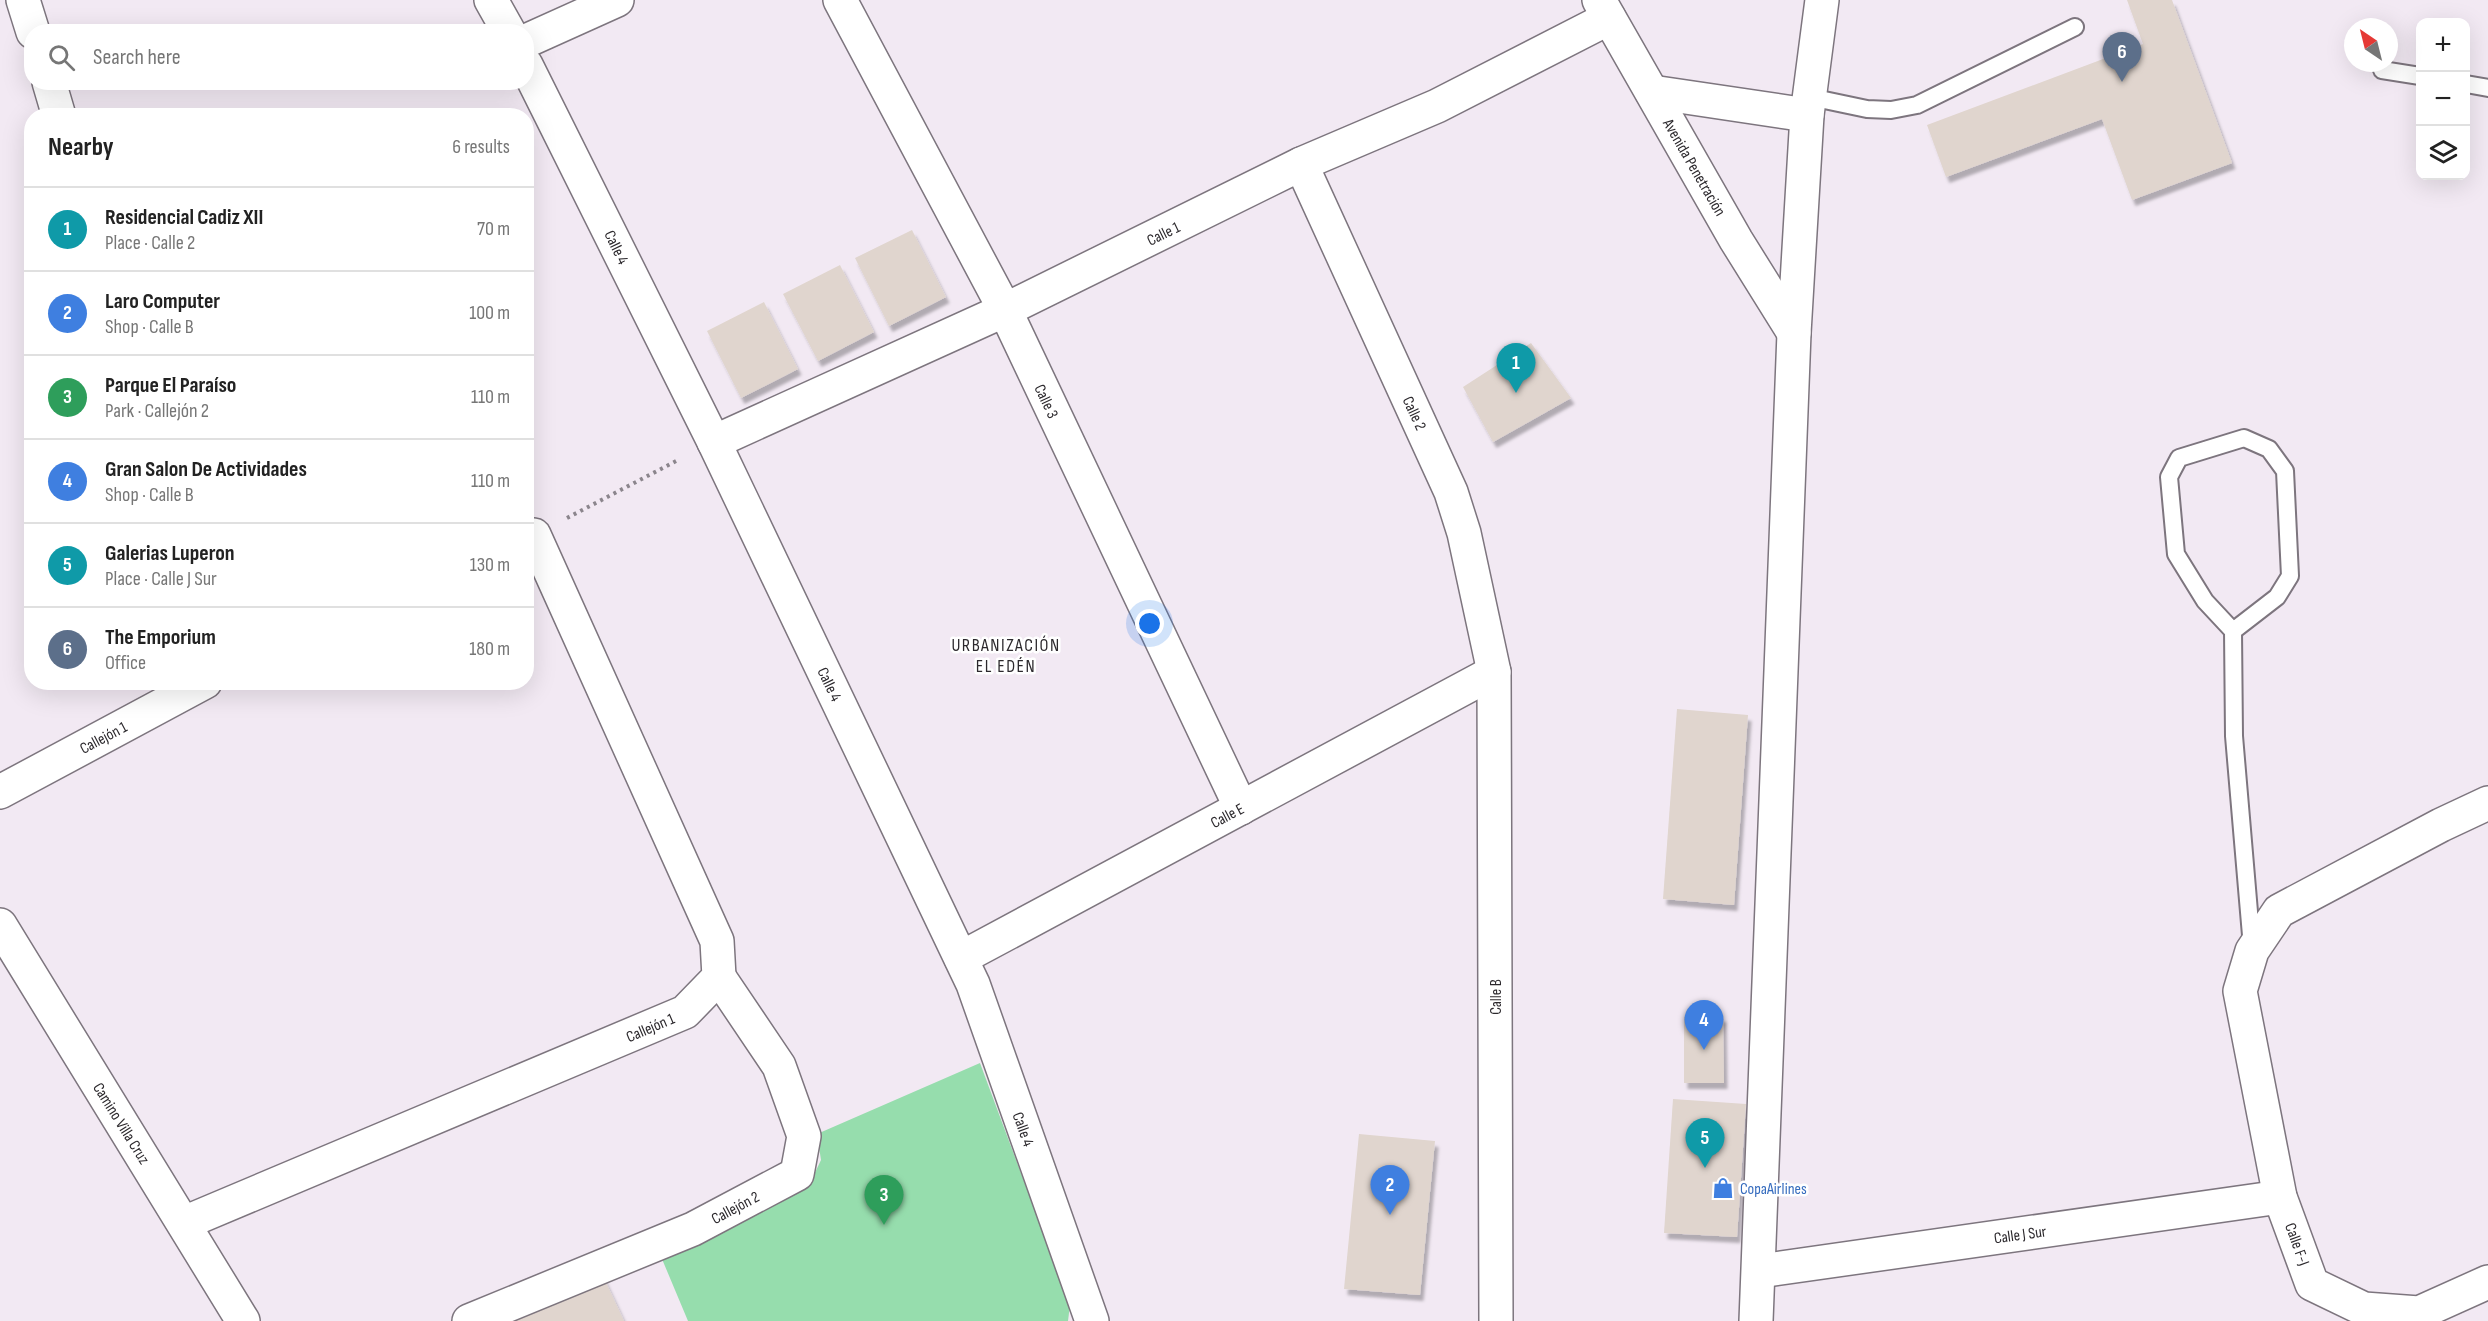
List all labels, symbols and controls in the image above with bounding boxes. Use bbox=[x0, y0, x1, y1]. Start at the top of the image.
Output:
north arrow bbox=[2344, 18, 2398, 72]
map controls bbox=[2416, 18, 2470, 180]
button: + bbox=[2416, 18, 2470, 72]
search box bbox=[24, 24, 534, 90]
pin: 6 bbox=[2102, 32, 2142, 82]
icon: search bbox=[45, 41, 78, 74]
text: Search here bbox=[93, 44, 180, 71]
button: − bbox=[2416, 72, 2470, 126]
street label: Avenida Penetración bbox=[1658, 115, 1729, 220]
button: layers bbox=[2416, 126, 2470, 180]
text: Nearby bbox=[48, 132, 114, 163]
text: 6 results bbox=[452, 135, 510, 159]
text: Residencial Cadiz XII bbox=[105, 204, 263, 231]
text: 1 bbox=[64, 217, 71, 241]
text: 70 m bbox=[477, 217, 510, 241]
street label: Calle 1 bbox=[1144, 218, 1184, 250]
street label: Calle 4 bbox=[599, 228, 632, 268]
text: Place · Calle 2 bbox=[105, 231, 195, 255]
text: Laro Computer bbox=[105, 288, 220, 315]
text: 2 bbox=[63, 301, 72, 325]
text: 100 m bbox=[469, 301, 510, 325]
text: Shop · Calle B bbox=[105, 315, 194, 339]
pin: 1 bbox=[1496, 344, 1536, 393]
text: Parque El Paraíso bbox=[105, 372, 236, 399]
street label: Calle 3 bbox=[1030, 382, 1062, 422]
text: 3 bbox=[63, 385, 72, 409]
text: 110 m bbox=[471, 385, 510, 409]
street label: Calle 2 bbox=[1398, 394, 1430, 434]
text: Park · Callejón 2 bbox=[105, 399, 209, 423]
text: Gran Salon De Actividades bbox=[105, 456, 307, 483]
text: 4 bbox=[63, 469, 72, 493]
text: 110 m bbox=[471, 469, 510, 493]
text: Shop · Calle B bbox=[105, 483, 194, 507]
text: Galerias Luperon bbox=[105, 540, 235, 567]
text: 5 bbox=[63, 553, 72, 577]
text: 130 m bbox=[470, 553, 510, 577]
text: Place · Calle J Sur bbox=[105, 567, 217, 591]
your location bbox=[1135, 609, 1164, 638]
text: The Emporium bbox=[105, 624, 216, 651]
district label: URBANIZACIÓN EL EDÉN bbox=[951, 635, 1061, 677]
text: 6 bbox=[63, 637, 72, 661]
text: 180 m bbox=[469, 637, 510, 661]
text: Office bbox=[105, 651, 146, 675]
street label: Calle 4 bbox=[812, 665, 845, 705]
street label: Callejón 1 bbox=[77, 718, 131, 759]
street label: Calle E bbox=[1208, 800, 1248, 833]
street label: Calle B bbox=[1487, 979, 1506, 1015]
pin: 4 bbox=[1684, 1000, 1724, 1050]
street label: Callejón 1 bbox=[624, 1010, 678, 1047]
street label: Camino Villa Cruz bbox=[88, 1080, 153, 1168]
street label: Calle 4 bbox=[1008, 1110, 1038, 1150]
pin: 5 bbox=[1686, 1118, 1724, 1168]
pin: 2 bbox=[1370, 1166, 1410, 1215]
pin: 3 bbox=[864, 1176, 904, 1225]
shop icon: CopaAirlines bbox=[1711, 1176, 1735, 1200]
place label: CopaAirlines bbox=[1740, 1180, 1807, 1199]
street label: Callejón 2 bbox=[708, 1188, 763, 1229]
street label: Calle F-J bbox=[2280, 1221, 2313, 1268]
street label: Calle J Sur bbox=[1993, 1222, 2048, 1249]

